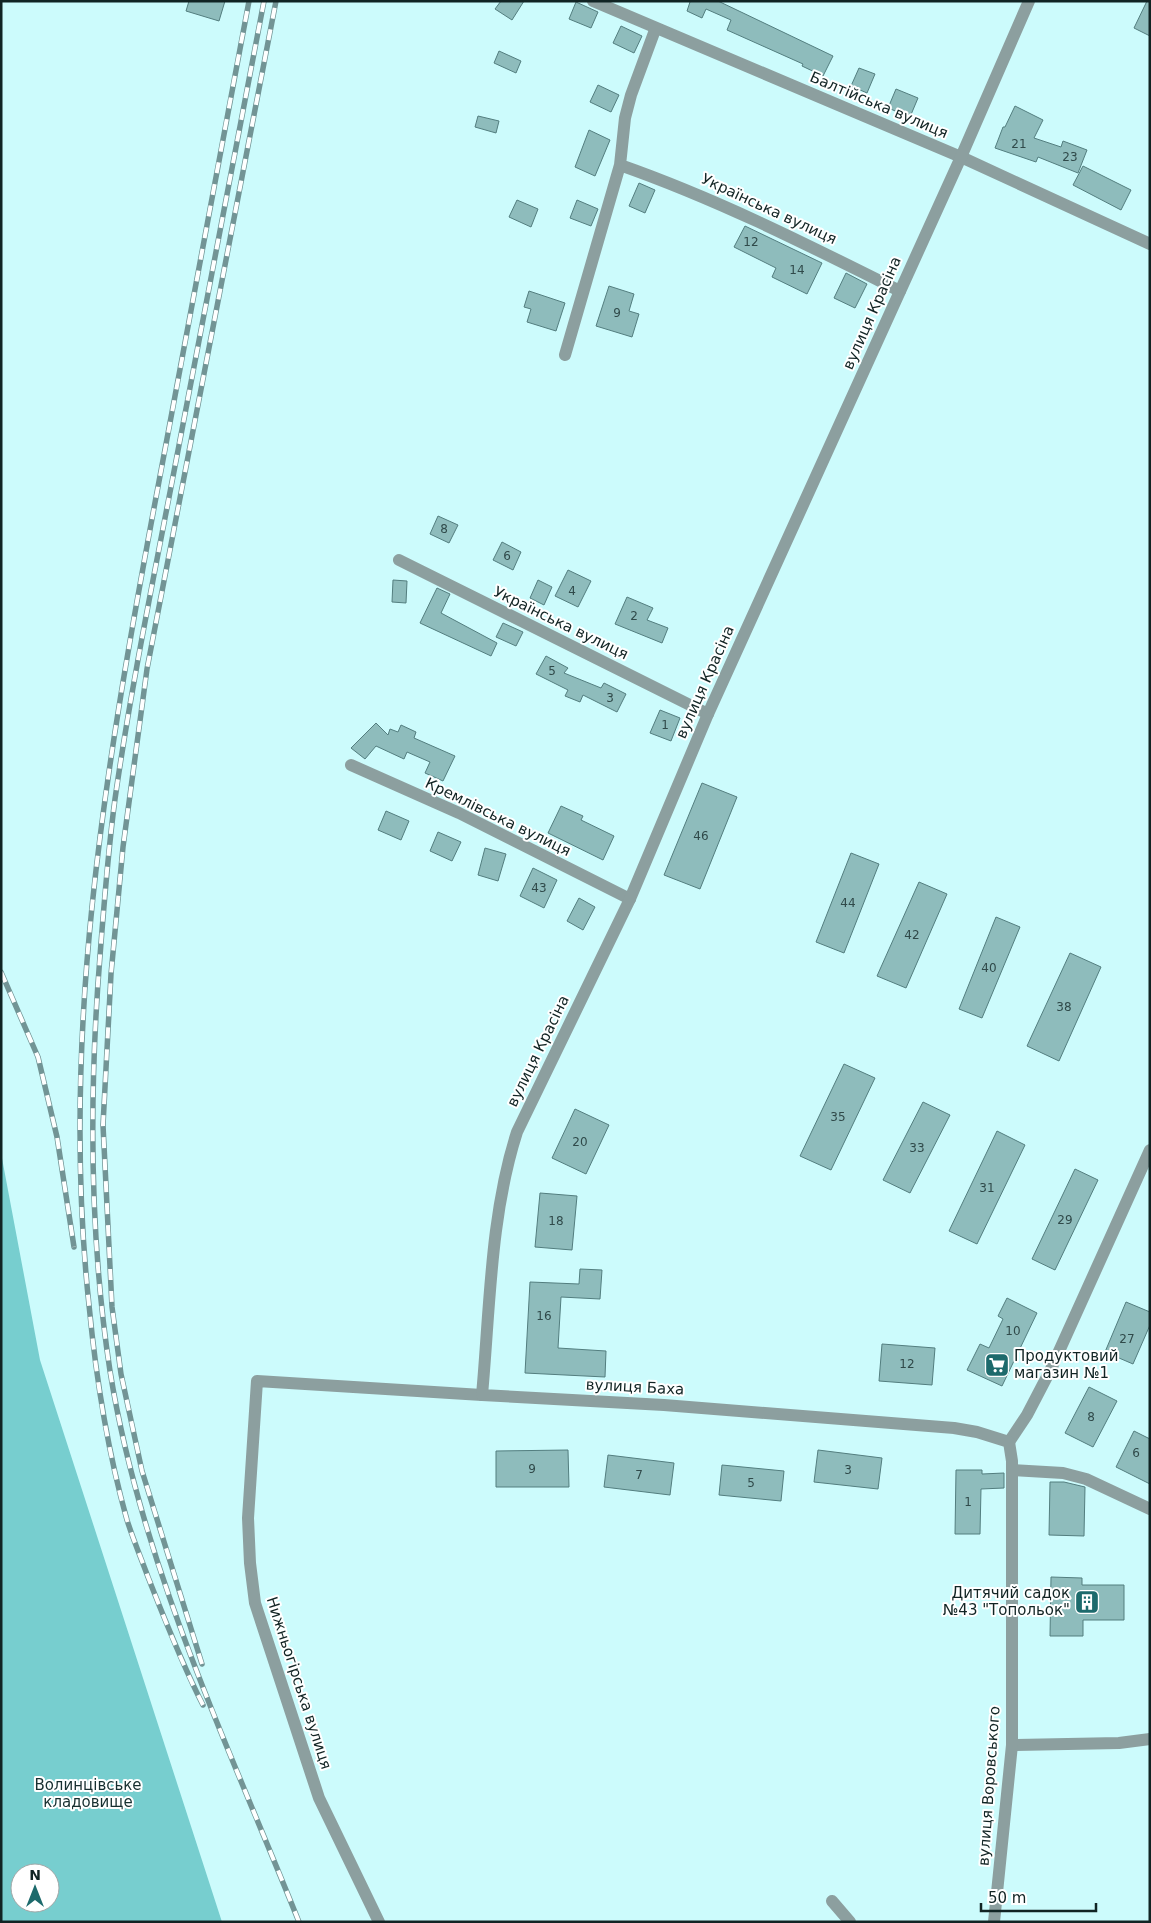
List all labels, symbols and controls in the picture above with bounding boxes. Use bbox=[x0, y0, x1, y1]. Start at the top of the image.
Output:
street label: Балтійська вулиця bbox=[807, 68, 951, 142]
house number: 21 bbox=[1011, 137, 1027, 151]
house number: 23 bbox=[1062, 150, 1078, 164]
street label: Українська вулиця bbox=[698, 170, 840, 248]
house number: 12 bbox=[743, 235, 759, 249]
street label: вулиця Красіна bbox=[839, 254, 905, 372]
house number: 14 bbox=[789, 263, 805, 277]
house number: 9 bbox=[613, 306, 621, 320]
house number: 8 bbox=[440, 522, 448, 536]
house number: 6 bbox=[503, 549, 511, 563]
street label: Українська вулиця bbox=[491, 583, 631, 663]
house number: 4 bbox=[568, 584, 576, 598]
house number: 2 bbox=[630, 609, 638, 623]
street label: вулиця Красіна bbox=[672, 623, 738, 741]
house number: 5 bbox=[548, 664, 556, 678]
house number: 3 bbox=[606, 691, 614, 705]
house number: 1 bbox=[661, 718, 669, 732]
street label: Кремлівська вулиця bbox=[422, 774, 574, 860]
house number: 46 bbox=[693, 829, 709, 843]
house number: 43 bbox=[531, 881, 547, 895]
house number: 44 bbox=[840, 896, 856, 910]
house number: 42 bbox=[904, 928, 920, 942]
house number: 40 bbox=[981, 961, 997, 975]
street label: вулиця Красіна bbox=[503, 992, 573, 1110]
house number: 38 bbox=[1056, 1000, 1072, 1014]
house number: 35 bbox=[830, 1110, 846, 1124]
house number: 20 bbox=[572, 1135, 588, 1149]
house number: 33 bbox=[909, 1141, 925, 1155]
house number: 31 bbox=[979, 1181, 995, 1195]
house number: 29 bbox=[1057, 1213, 1073, 1227]
house number: 18 bbox=[548, 1214, 564, 1228]
house number: 16 bbox=[536, 1309, 552, 1323]
house number: 10 bbox=[1005, 1324, 1021, 1338]
house number: 27 bbox=[1119, 1332, 1135, 1346]
place label: Продуктовий магазин №1 bbox=[1014, 1347, 1119, 1382]
supermarket icon: Продуктовий магазин №1 bbox=[984, 1352, 1010, 1378]
house number: 12 bbox=[899, 1357, 915, 1371]
street label: вулиця Баха bbox=[585, 1375, 685, 1399]
house number: 8 bbox=[1087, 1410, 1095, 1424]
house number: 6 bbox=[1132, 1446, 1140, 1460]
house number: 9 bbox=[528, 1462, 536, 1476]
house number: 3 bbox=[844, 1463, 852, 1477]
house number: 7 bbox=[635, 1468, 643, 1482]
house number: 5 bbox=[747, 1476, 755, 1490]
house number: 1 bbox=[964, 1495, 972, 1509]
place label: Дитячий садок №43 "Топольок" bbox=[943, 1584, 1070, 1619]
building icon: Дитячий садок №43 "Топольок" bbox=[1074, 1589, 1100, 1615]
street label: Нижньогірська вулиця bbox=[263, 1594, 335, 1772]
street label: вулиця Воровського bbox=[974, 1705, 1004, 1867]
park label: Волинцівське кладовище bbox=[34, 1776, 142, 1811]
north arrow bbox=[10, 1863, 60, 1913]
text: N bbox=[29, 1867, 41, 1883]
scale bar bbox=[981, 1880, 1096, 1912]
text: 50 m bbox=[988, 1889, 1026, 1907]

